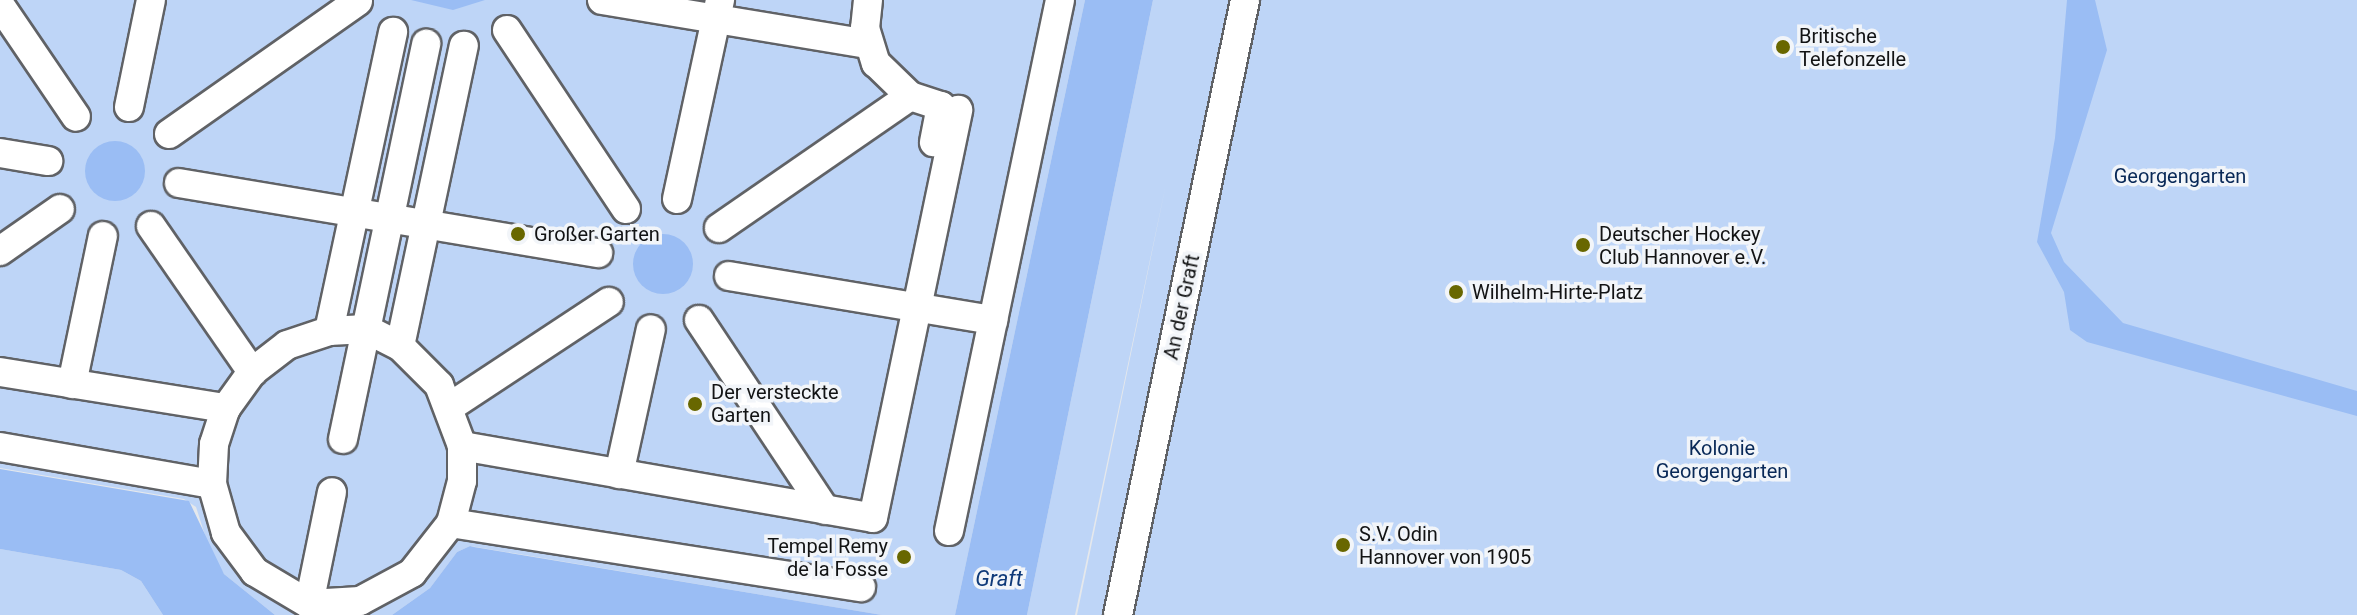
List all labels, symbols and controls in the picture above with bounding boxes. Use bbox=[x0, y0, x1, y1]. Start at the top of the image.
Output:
place label: Britische Telefonzelle bbox=[1799, 24, 1906, 71]
marker: Britische Telefonzelle bbox=[1774, 38, 1792, 56]
park label: Georgengarten bbox=[2114, 164, 2246, 188]
place label: Großer Garten bbox=[534, 222, 660, 246]
place label: Deutscher Hockey Club Hannover e.V. bbox=[1599, 222, 1766, 269]
marker: Großer Garten bbox=[509, 225, 527, 243]
marker: Deutscher Hockey Club Hannover e.V. bbox=[1574, 236, 1592, 254]
street label: An der Graft bbox=[1159, 252, 1205, 362]
place label: Wilhelm-Hirte-Platz bbox=[1472, 280, 1643, 304]
marker: Wilhelm-Hirte-Platz bbox=[1447, 283, 1465, 301]
place label: Der versteckte Garten bbox=[711, 380, 839, 427]
marker: Der versteckte Garten bbox=[686, 395, 704, 413]
park label: Kolonie Georgengarten bbox=[1656, 437, 1788, 484]
place label: S.V. Odin Hannover von 1905 bbox=[1359, 522, 1531, 569]
place label: Tempel Remy de la Fosse bbox=[767, 534, 888, 581]
marker: S.V. Odin Hannover von 1905 bbox=[1334, 536, 1352, 554]
marker: Tempel Remy de la Fosse bbox=[895, 548, 913, 566]
water label: Graft bbox=[975, 566, 1023, 592]

